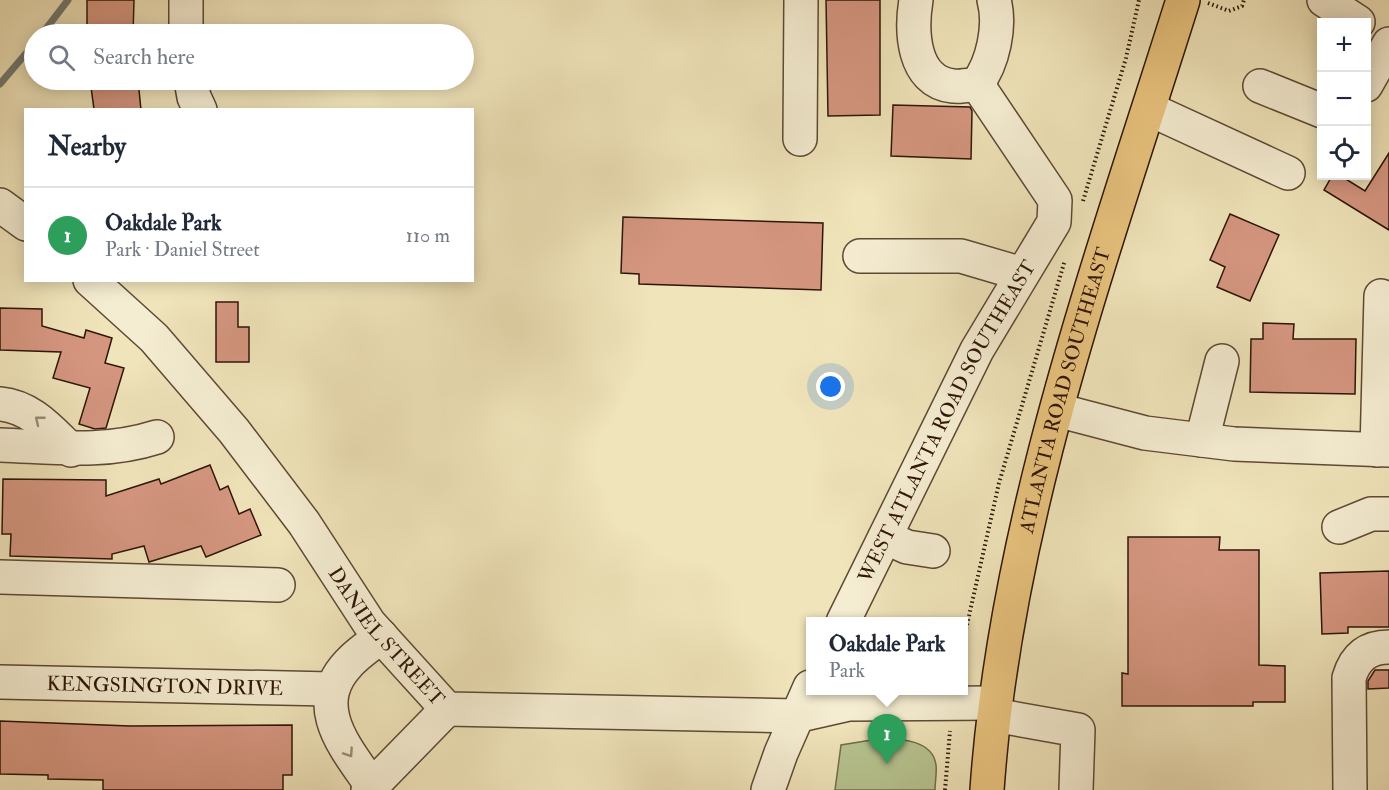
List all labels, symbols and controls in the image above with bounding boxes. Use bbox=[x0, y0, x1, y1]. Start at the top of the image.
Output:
map controls bbox=[1317, 18, 1371, 180]
button: + bbox=[1317, 18, 1371, 72]
search box bbox=[24, 24, 474, 90]
icon: search bbox=[45, 41, 78, 74]
text: Search here bbox=[93, 43, 195, 71]
button: − bbox=[1317, 72, 1371, 126]
button: locate bbox=[1317, 126, 1371, 180]
text: Nearby bbox=[48, 131, 126, 163]
text: Oakdale Park bbox=[105, 209, 221, 237]
text: 1 bbox=[64, 223, 71, 248]
text: 110 m bbox=[406, 223, 450, 248]
text: Park · Daniel Street bbox=[105, 237, 260, 262]
street label: ATLANTA ROAD SOUTHEAST bbox=[1014, 244, 1116, 537]
street label: WEST ATLANTA ROAD SOUTHEAST bbox=[852, 255, 1041, 588]
your location bbox=[816, 372, 845, 401]
one-way arrow bbox=[35, 416, 46, 427]
street label: DANIEL STREET bbox=[323, 562, 450, 711]
popup bbox=[806, 617, 968, 695]
text: Oakdale Park bbox=[829, 630, 945, 658]
text: Park bbox=[829, 658, 865, 683]
street label: KENGSINGTON DRIVE bbox=[46, 671, 283, 701]
pin: 1 bbox=[868, 714, 906, 764]
one-way arrow bbox=[342, 747, 353, 758]

